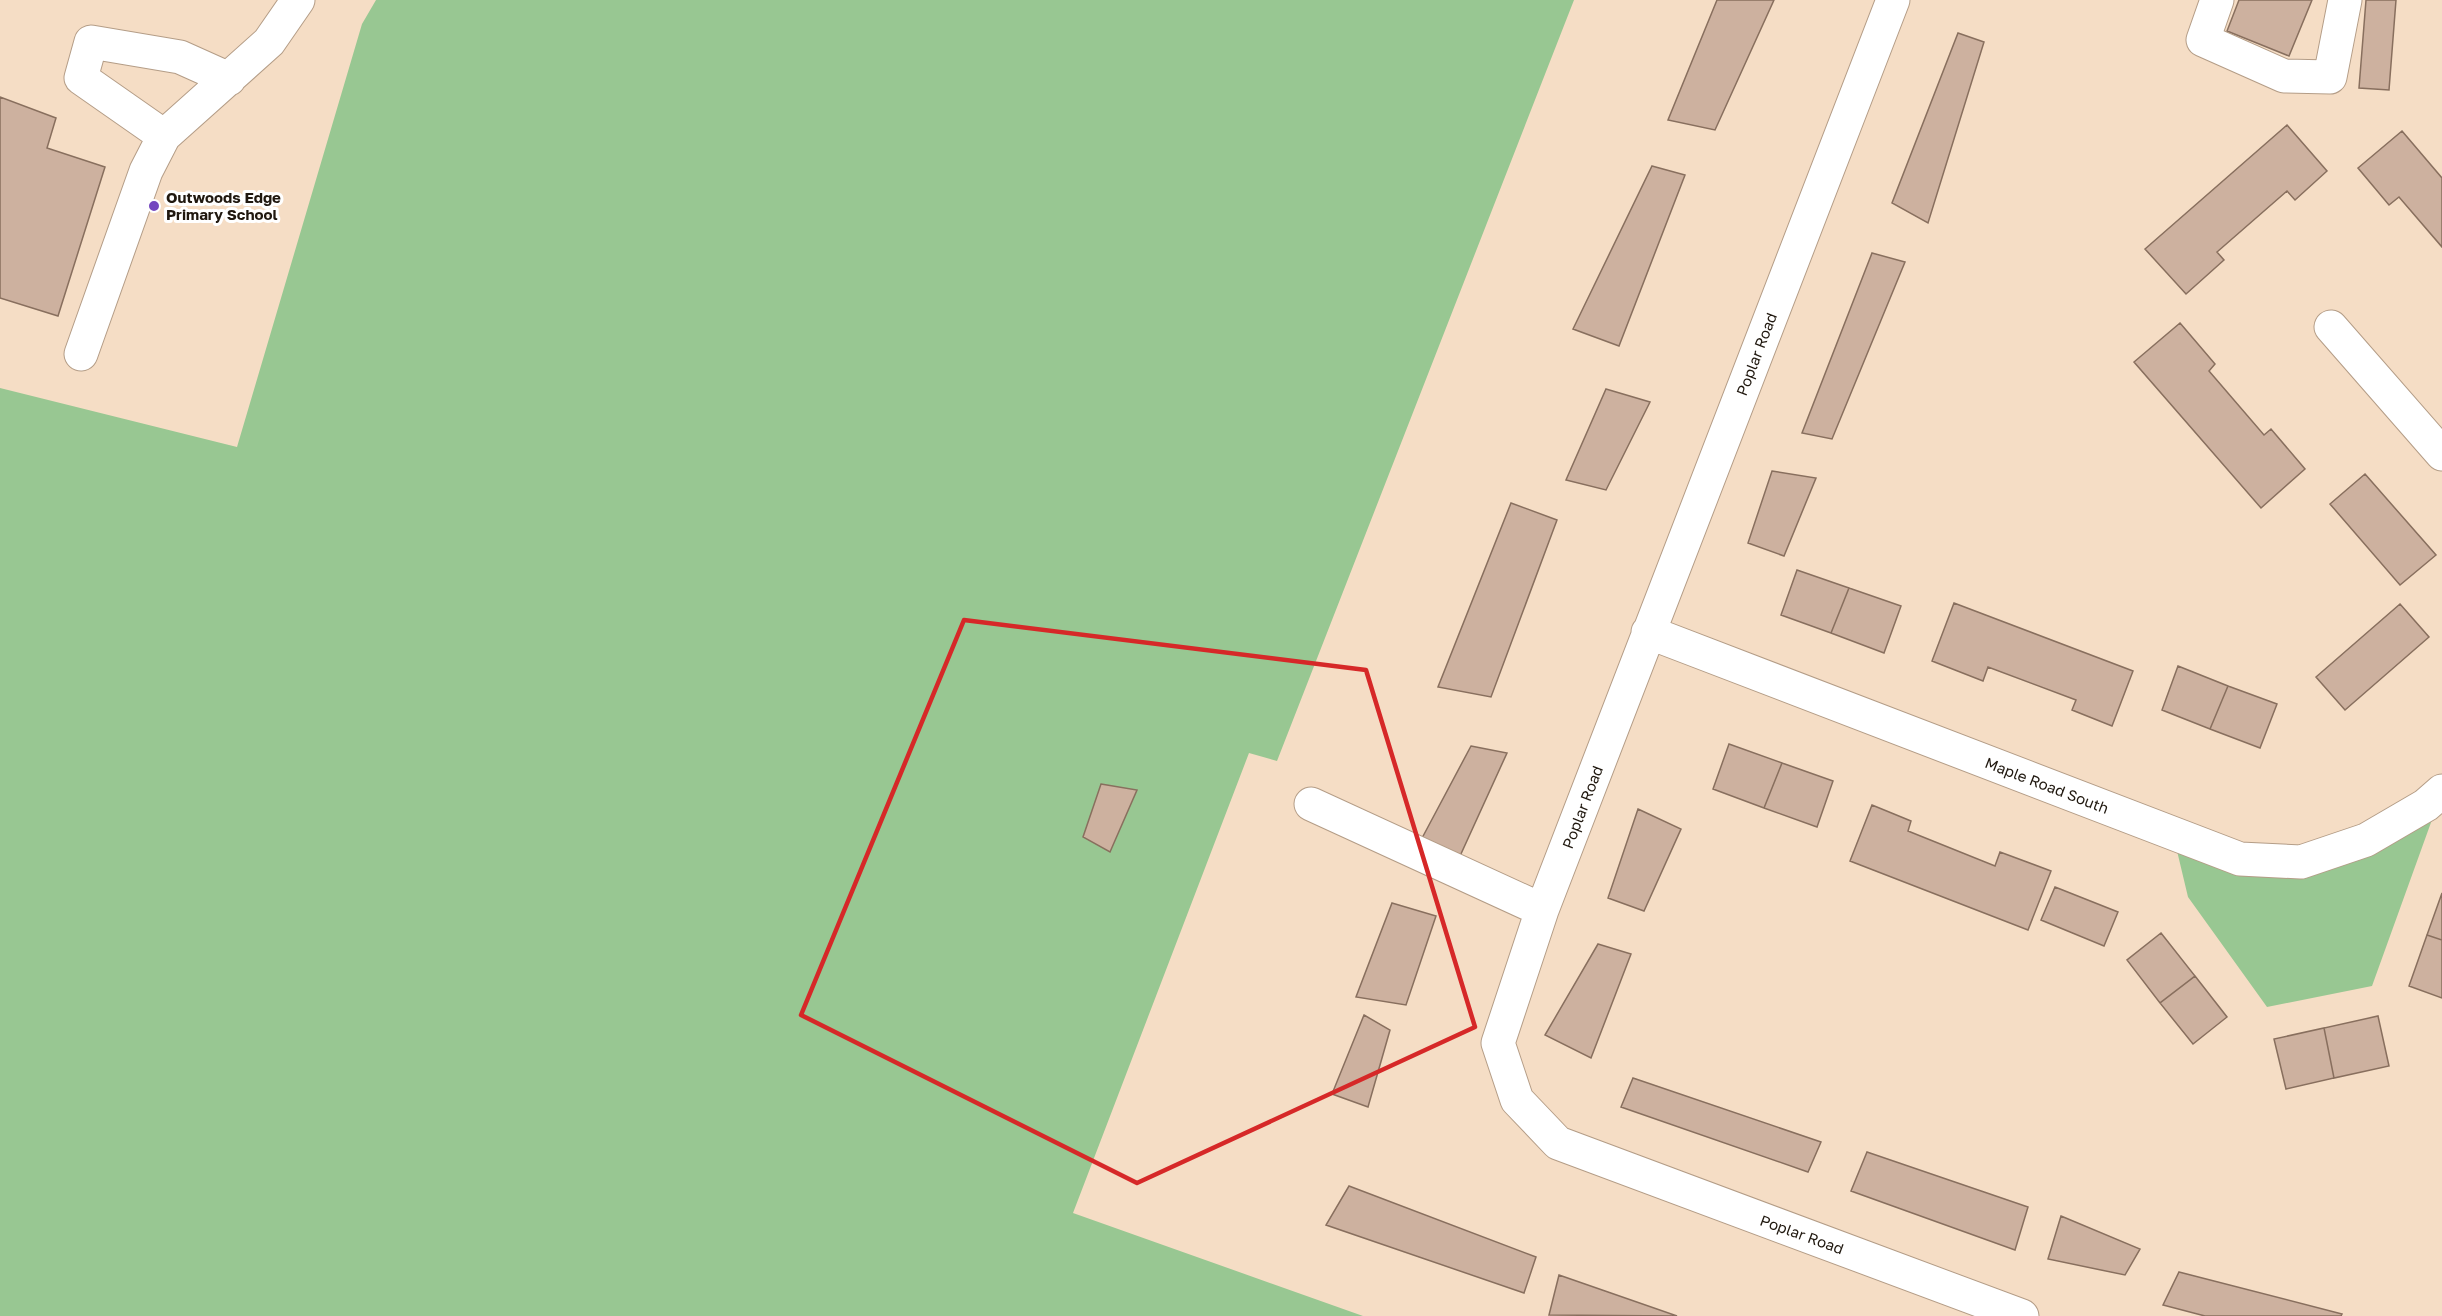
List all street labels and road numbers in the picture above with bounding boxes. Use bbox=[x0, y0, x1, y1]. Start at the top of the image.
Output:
street label: Poplar Road bbox=[1732, 310, 1780, 398]
street label: Maple Road South bbox=[1983, 753, 2111, 817]
street label: Poplar Road bbox=[1558, 763, 1606, 851]
street label: Poplar Road bbox=[1758, 1211, 1846, 1257]

